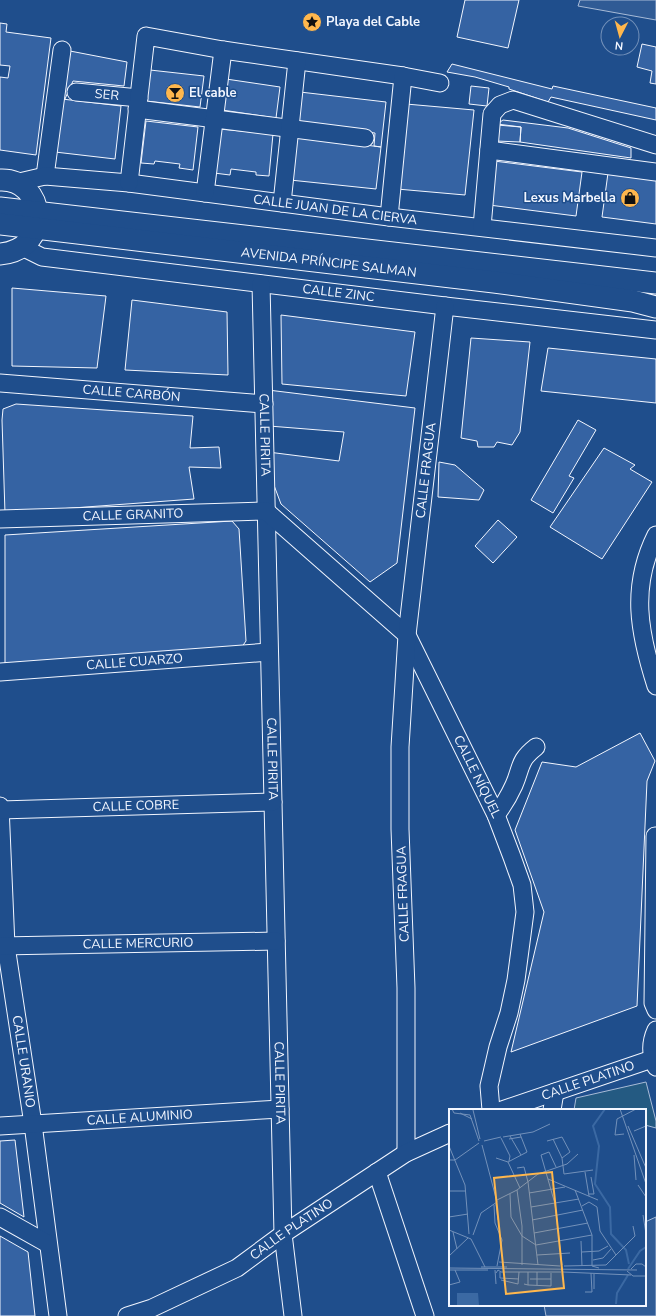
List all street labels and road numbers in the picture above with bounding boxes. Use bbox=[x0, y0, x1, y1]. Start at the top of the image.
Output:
street label: SER bbox=[94, 85, 120, 105]
street label: CALLE JUAN DE LA CIERVA bbox=[252, 190, 419, 229]
street label: AVENIDA PRÍNCIPE SALMAN bbox=[240, 243, 417, 282]
street label: CALLE ZINC bbox=[301, 280, 376, 306]
street label: CALLE CARBÓN bbox=[82, 381, 181, 406]
street label: CALLE PIRITA bbox=[255, 393, 274, 477]
street label: CALLE FRAGUA bbox=[412, 421, 441, 519]
street label: CALLE GRANITO bbox=[82, 504, 184, 526]
street label: CALLE CUARZO bbox=[86, 649, 184, 675]
street label: CALLE PIRITA bbox=[262, 717, 282, 801]
street label: CALLE NÍQUEL bbox=[449, 732, 505, 821]
street label: CALLE COBRE bbox=[92, 796, 180, 816]
street label: CALLE FRAGUA bbox=[392, 845, 414, 942]
street label: CALLE MERCURIO bbox=[82, 933, 193, 954]
street label: CALLE URANIO bbox=[8, 1014, 39, 1109]
street label: CALLE PIRITA bbox=[270, 1041, 289, 1125]
street label: CALLE PLATINO bbox=[539, 1057, 637, 1105]
street label: CALLE ALUMINIO bbox=[86, 1105, 193, 1130]
street label: CALLE PLATINO bbox=[246, 1194, 337, 1264]

